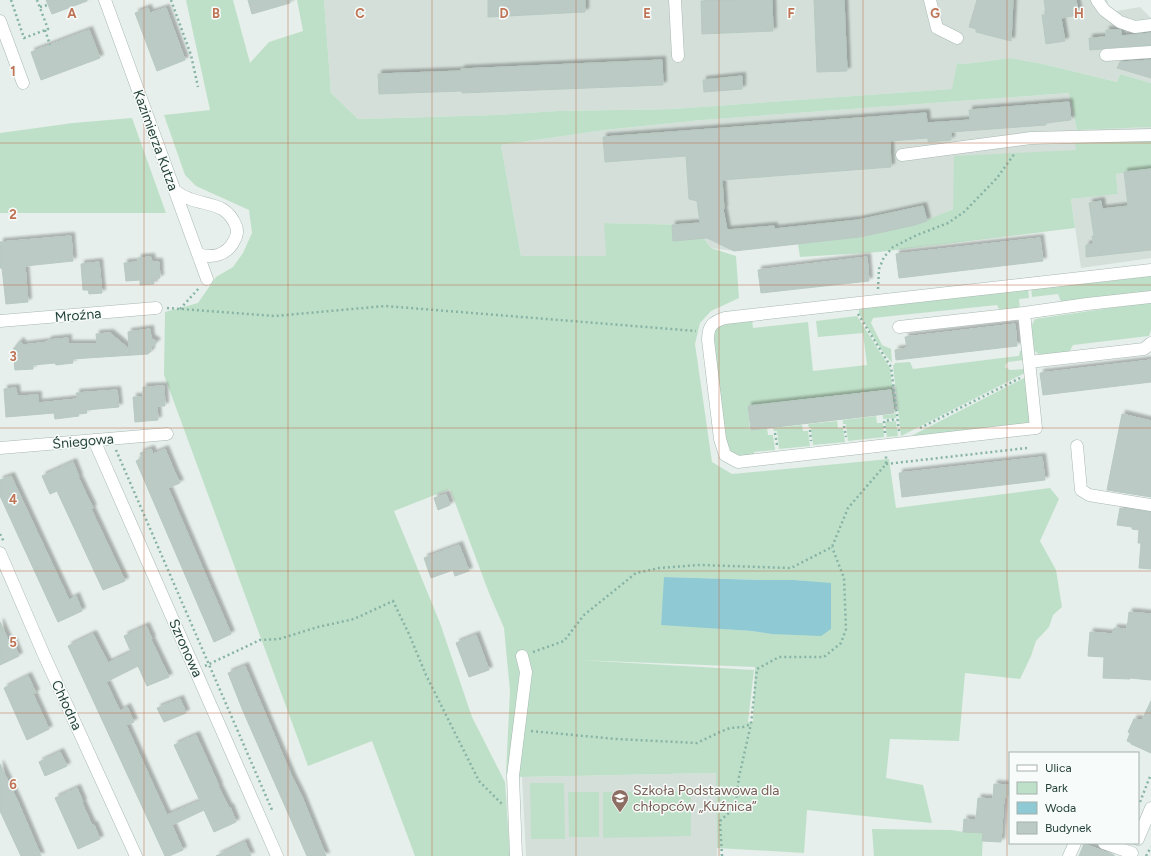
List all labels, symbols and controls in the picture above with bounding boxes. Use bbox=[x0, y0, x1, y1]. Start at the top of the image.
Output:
text: A bbox=[67, 6, 77, 21]
text: B bbox=[212, 6, 220, 21]
text: C bbox=[355, 6, 365, 21]
text: D bbox=[499, 6, 509, 21]
text: E bbox=[643, 6, 651, 21]
text: F bbox=[787, 6, 795, 21]
text: G bbox=[930, 6, 940, 21]
text: H bbox=[1074, 6, 1084, 21]
text: 1 bbox=[10, 64, 16, 79]
street label: Kazimierza Kutza bbox=[129, 87, 182, 193]
text: 2 bbox=[9, 207, 17, 222]
street label: Mroźna bbox=[54, 305, 102, 326]
text: 3 bbox=[9, 349, 17, 364]
street label: Śniegowa bbox=[52, 430, 114, 453]
text: 4 bbox=[9, 492, 17, 507]
street label: Szronowa bbox=[165, 616, 206, 680]
text: 5 bbox=[9, 635, 17, 650]
street label: Chłodna bbox=[48, 678, 85, 733]
legend bbox=[1009, 752, 1139, 844]
text: Ulica bbox=[1045, 761, 1072, 775]
text: 6 bbox=[9, 777, 17, 792]
text: Park bbox=[1045, 781, 1068, 795]
place label: Szkoła Podstawowa dla chłopców „Kuźnica” bbox=[633, 782, 779, 815]
school or university icon: Szkoła Podstawowa dla chłopców „Kuźnica” bbox=[610, 788, 630, 813]
text: Woda bbox=[1045, 801, 1076, 815]
text: Budynek bbox=[1045, 821, 1092, 835]

